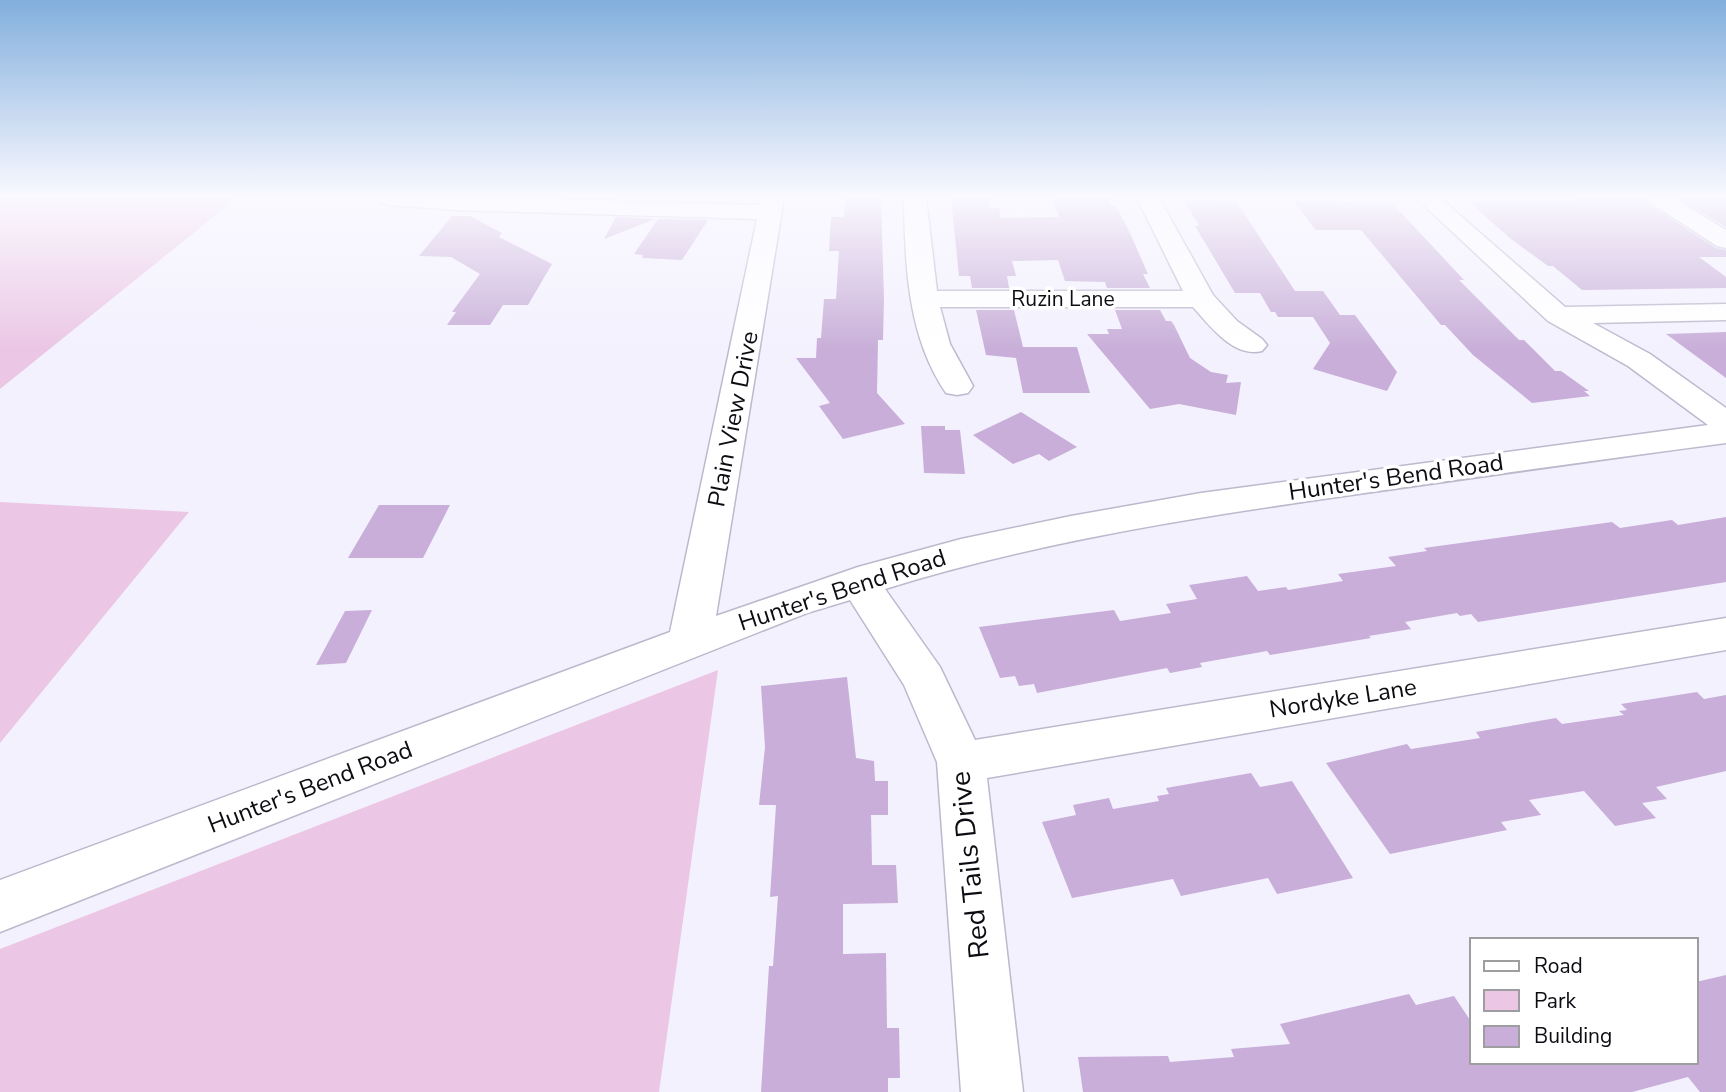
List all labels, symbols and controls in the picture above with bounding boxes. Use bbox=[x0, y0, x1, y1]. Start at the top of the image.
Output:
street label: Ruzin Lane bbox=[1011, 285, 1115, 313]
street label: Plain View Drive bbox=[700, 328, 766, 510]
street label: Hunter's Bend Road bbox=[1287, 446, 1505, 508]
street label: Hunter's Bend Road bbox=[734, 541, 950, 639]
street label: Nordyke Lane bbox=[1267, 671, 1419, 725]
street label: Hunter's Bend Road bbox=[203, 733, 417, 841]
street label: Red Tails Drive bbox=[941, 769, 999, 961]
legend bbox=[1470, 938, 1698, 1064]
text: Road bbox=[1534, 952, 1583, 980]
text: Park bbox=[1534, 987, 1576, 1015]
text: Building bbox=[1534, 1022, 1612, 1050]

